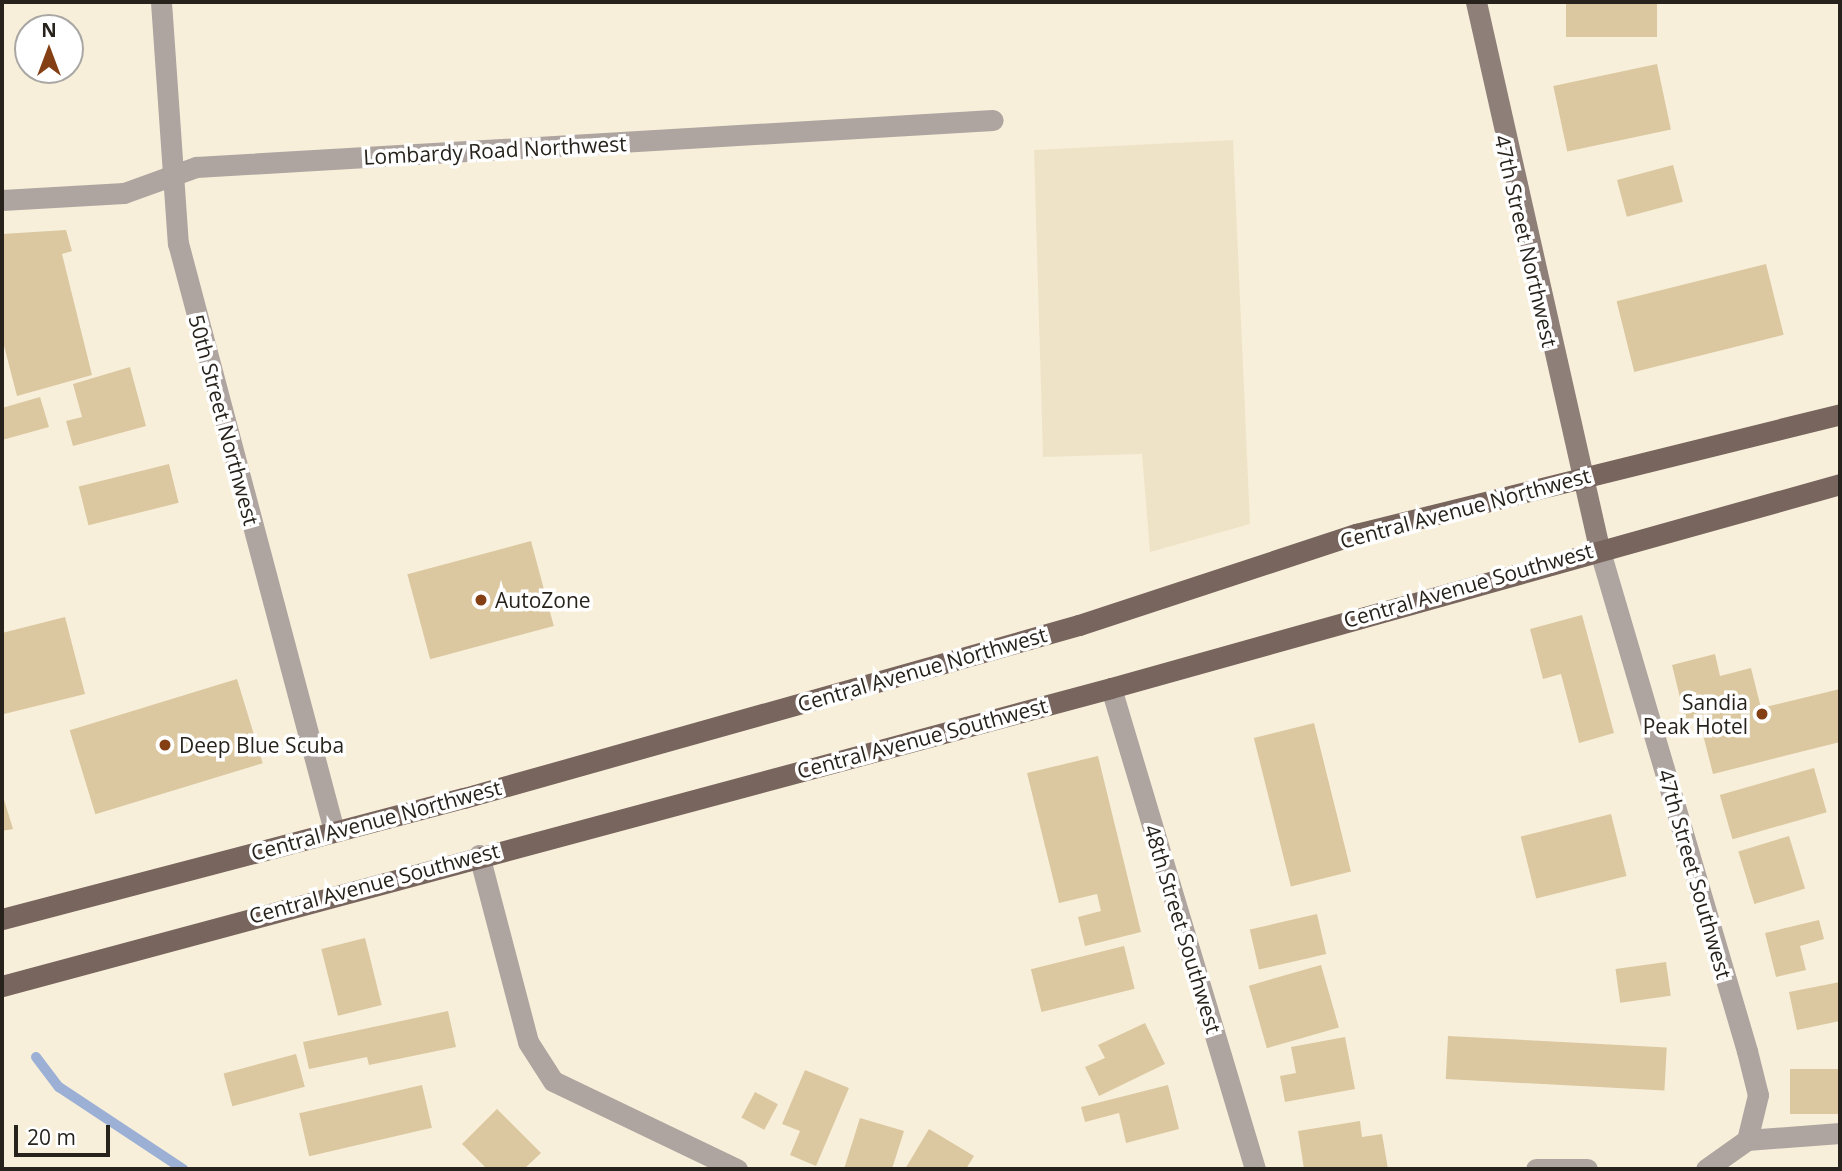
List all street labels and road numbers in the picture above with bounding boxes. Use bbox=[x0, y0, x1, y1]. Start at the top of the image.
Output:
street label: Lombardy Road Northwest bbox=[363, 131, 627, 169]
street label: 47th Street Northwest bbox=[1489, 132, 1563, 350]
street label: 50th Street Northwest bbox=[184, 312, 264, 528]
street label: Central Avenue Northwest bbox=[1337, 462, 1593, 554]
street label: Central Avenue Southwest bbox=[1341, 537, 1595, 633]
street label: Central Avenue Northwest bbox=[795, 621, 1049, 717]
street label: Central Avenue Southwest bbox=[794, 692, 1050, 784]
street label: 47th Street Southwest bbox=[1653, 766, 1737, 982]
street label: Central Avenue Northwest bbox=[248, 774, 504, 866]
street label: 48th Street Southwest bbox=[1139, 822, 1227, 1036]
street label: Central Avenue Southwest bbox=[246, 837, 502, 929]

